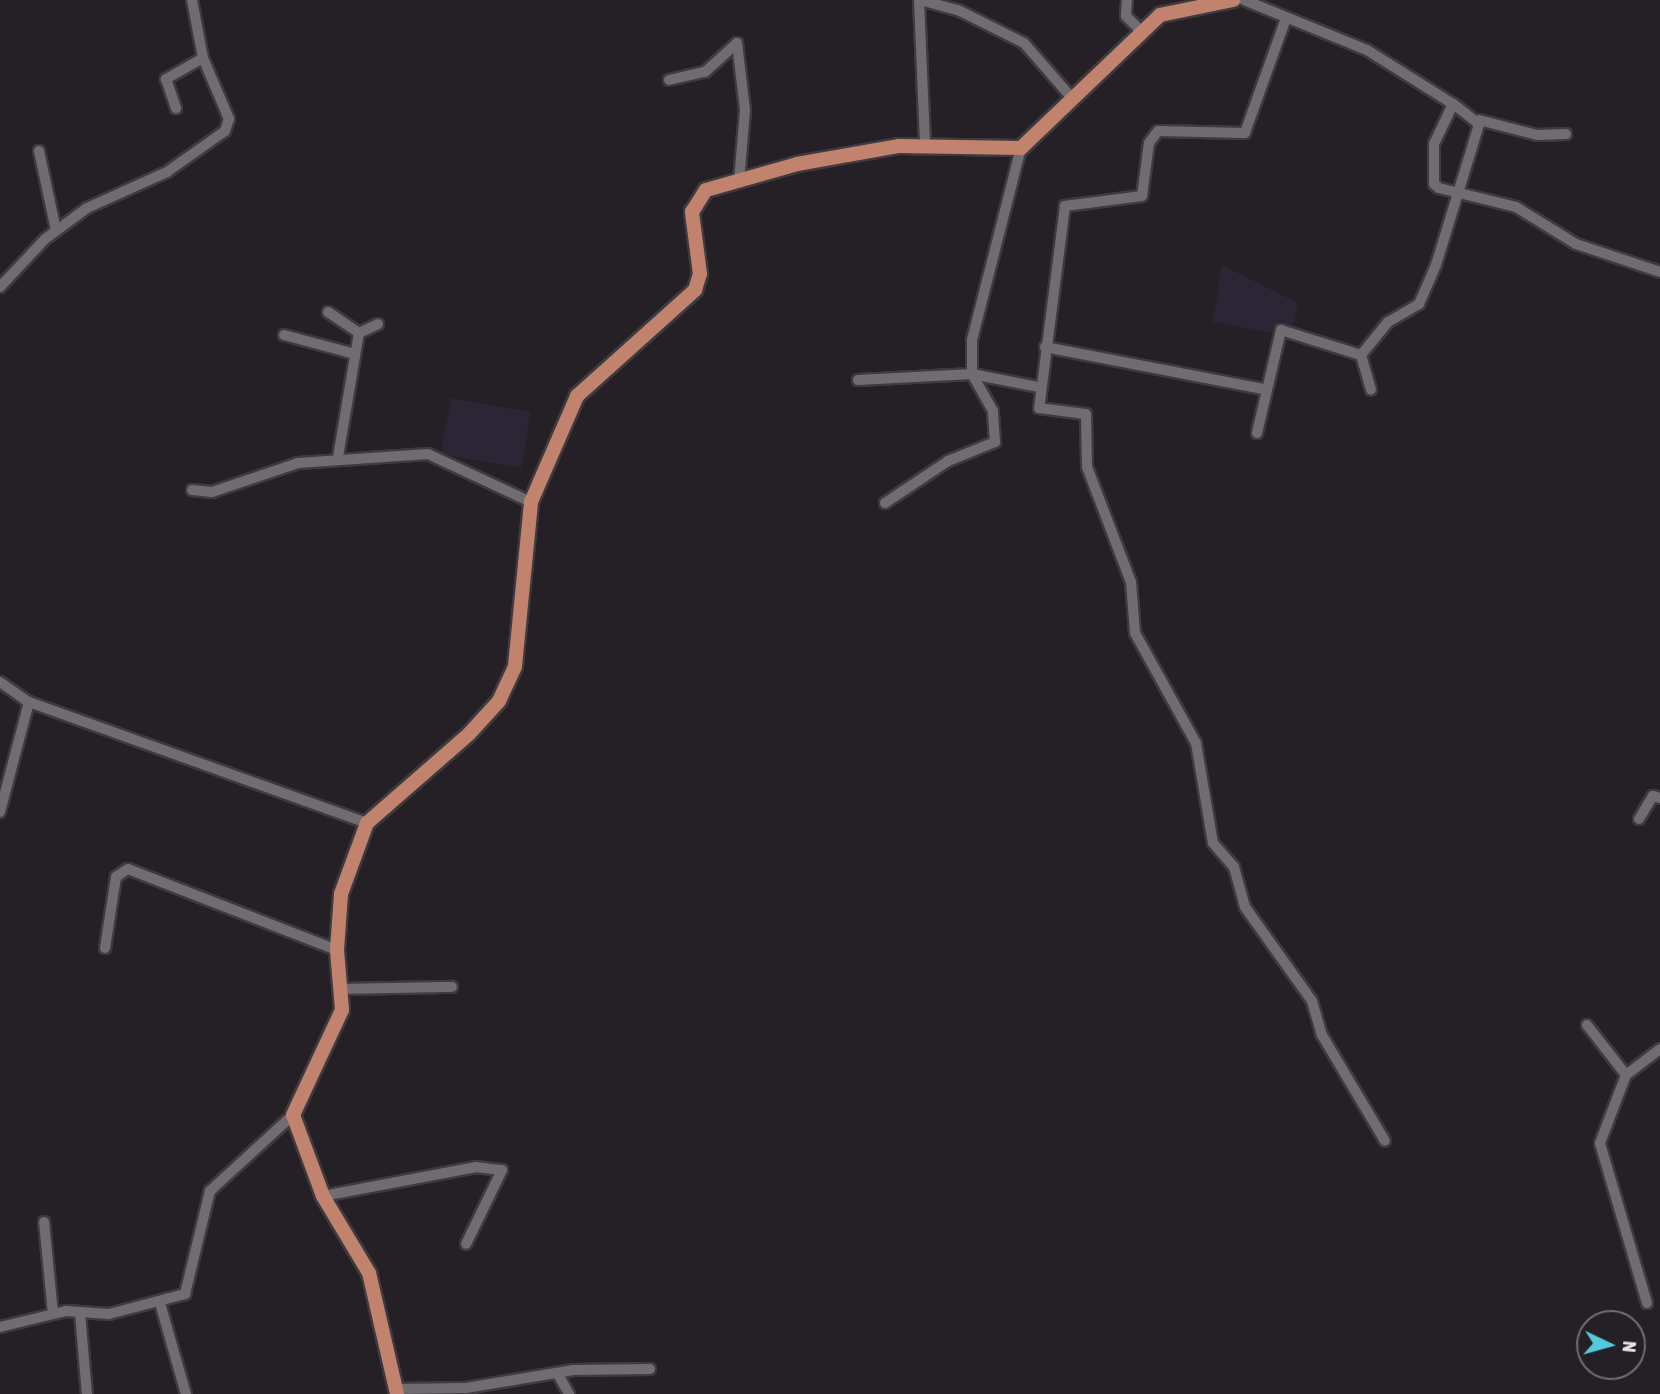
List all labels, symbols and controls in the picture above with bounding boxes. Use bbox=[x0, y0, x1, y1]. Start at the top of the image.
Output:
north arrow bbox=[1576, 1310, 1646, 1380]
text: N bbox=[1618, 1340, 1641, 1353]

